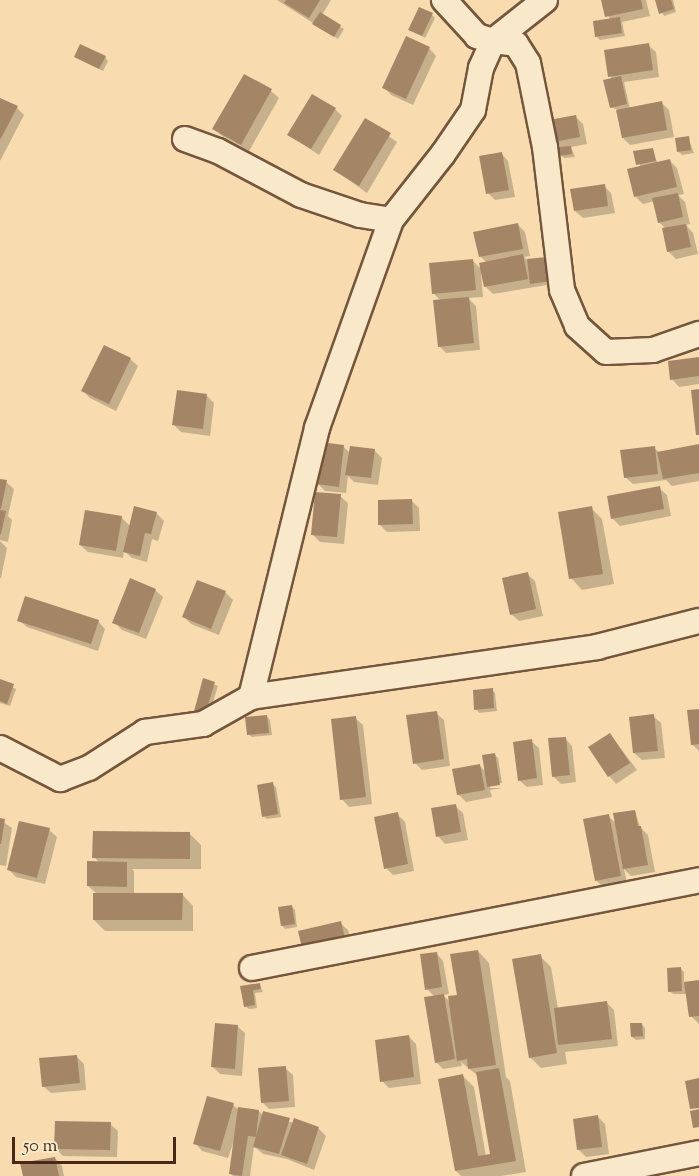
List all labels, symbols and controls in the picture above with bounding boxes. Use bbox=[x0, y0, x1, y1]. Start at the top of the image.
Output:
scale bar bbox=[15, 1125, 178, 1163]
text: 50 m bbox=[23, 1134, 57, 1160]

